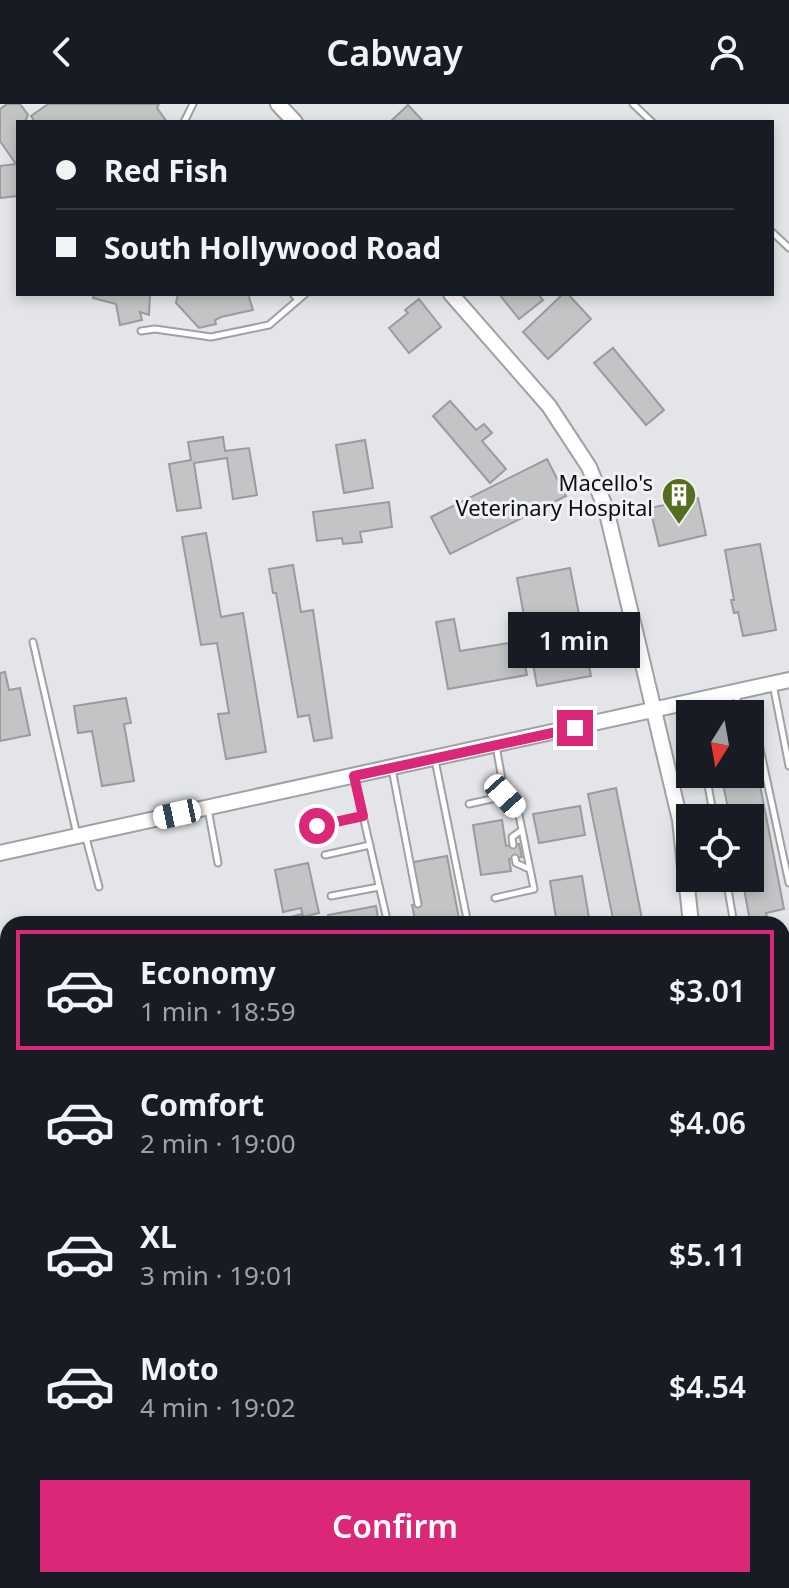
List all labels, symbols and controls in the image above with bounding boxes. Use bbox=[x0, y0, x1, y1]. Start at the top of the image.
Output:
text: Cabway bbox=[326, 28, 463, 77]
icon: back bbox=[40, 30, 84, 74]
icon: person bbox=[705, 30, 749, 74]
text: Red Fish bbox=[104, 150, 228, 191]
text: South Hollywood Road bbox=[104, 227, 441, 268]
place label: Macello's Veterinary Hospital bbox=[455, 467, 653, 522]
building icon: Macello's Veterinary Hospital bbox=[660, 476, 698, 526]
callout: 1 min bbox=[509, 612, 641, 668]
text: 1 min bbox=[539, 622, 609, 658]
north arrow bbox=[676, 700, 764, 788]
map controls bbox=[676, 700, 764, 892]
route end bbox=[557, 710, 593, 746]
car bbox=[480, 770, 530, 822]
car bbox=[151, 797, 203, 831]
button: locate bbox=[676, 804, 764, 892]
route start bbox=[299, 808, 335, 844]
text: Economy bbox=[140, 952, 276, 993]
icon: car bbox=[44, 954, 116, 1026]
text: $3.01 bbox=[669, 970, 746, 1011]
text: 1 min · 18:59 bbox=[140, 993, 296, 1029]
text: Comfort bbox=[140, 1084, 264, 1125]
icon: car bbox=[44, 1086, 116, 1158]
text: $4.06 bbox=[669, 1102, 746, 1143]
text: 2 min · 19:00 bbox=[140, 1125, 296, 1161]
text: XL bbox=[140, 1216, 177, 1257]
icon: car bbox=[44, 1218, 116, 1290]
text: $5.11 bbox=[669, 1234, 746, 1275]
text: 3 min · 19:01 bbox=[140, 1257, 296, 1293]
text: Moto bbox=[140, 1348, 219, 1389]
icon: car bbox=[44, 1350, 116, 1422]
text: $4.54 bbox=[669, 1366, 746, 1407]
text: 4 min · 19:02 bbox=[140, 1389, 296, 1425]
button: Confirm bbox=[40, 1480, 750, 1572]

